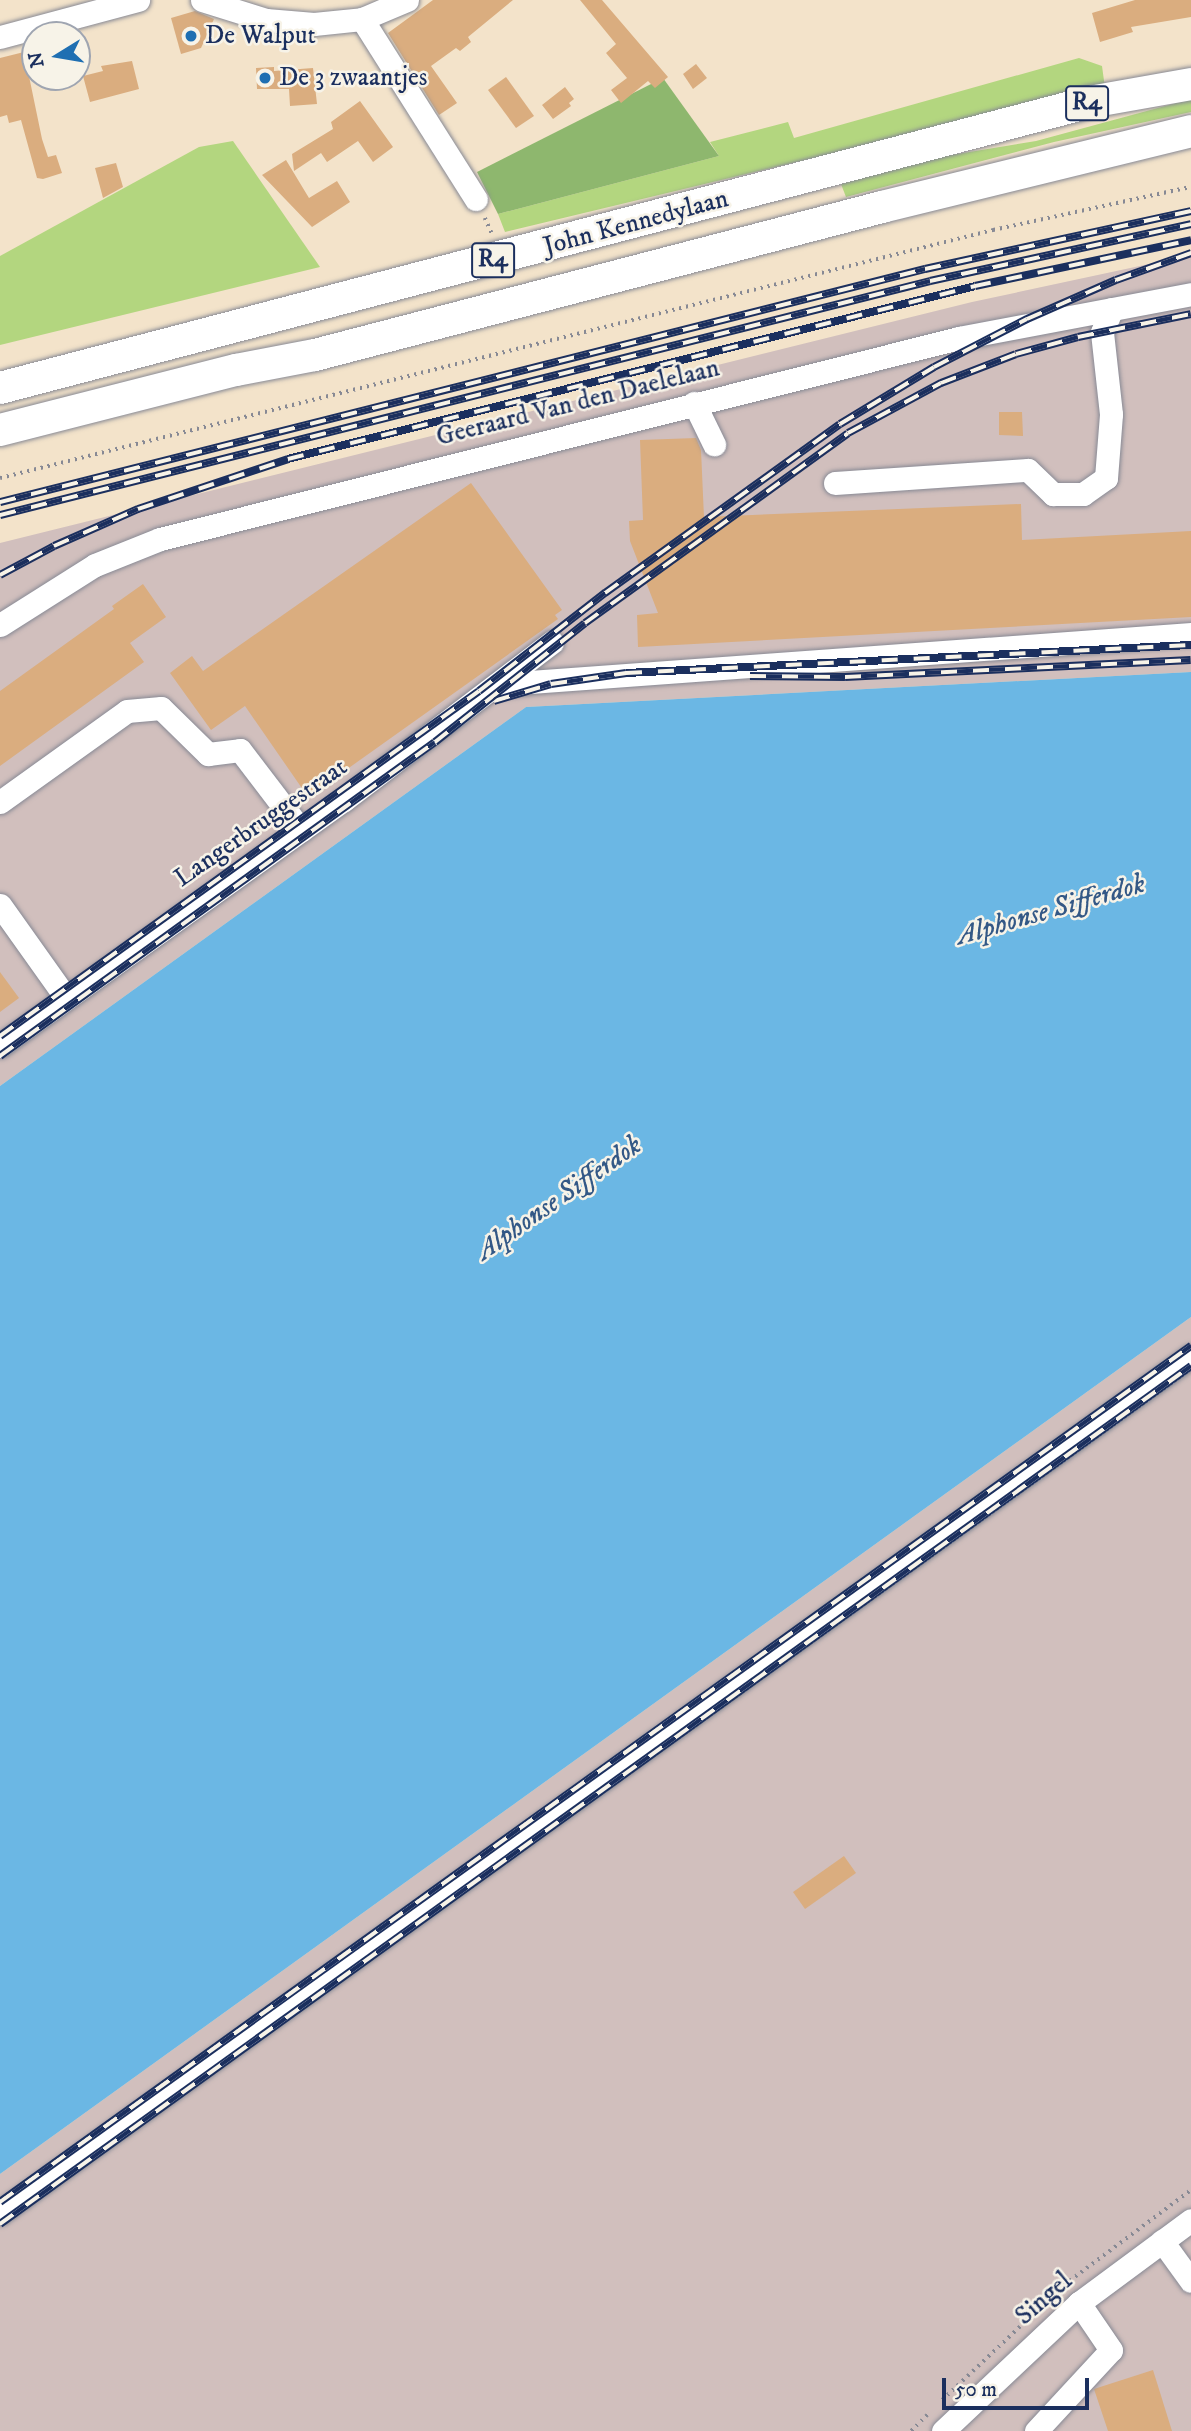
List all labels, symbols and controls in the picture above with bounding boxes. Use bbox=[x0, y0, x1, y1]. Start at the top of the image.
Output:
place label: De Walput bbox=[205, 20, 316, 52]
north arrow bbox=[21, 21, 91, 91]
marker: De Walput bbox=[183, 28, 199, 44]
text: N bbox=[24, 50, 50, 70]
place label: De 3 zwaantjes bbox=[279, 62, 427, 94]
marker: De 3 zwaantjes bbox=[257, 70, 273, 86]
road number: R4 bbox=[1064, 82, 1110, 124]
street label: John Kennedylaan bbox=[540, 183, 732, 263]
road number: R4 bbox=[470, 240, 516, 281]
street label: Geeraard Van den Daelelaan bbox=[433, 353, 723, 453]
street label: Langerbruggestraat bbox=[169, 752, 353, 894]
water label: Alphonse Sifferdok bbox=[953, 867, 1149, 953]
water label: Alphonse Sifferdok bbox=[470, 1129, 648, 1267]
street label: Singel bbox=[1009, 2266, 1079, 2332]
scale bar bbox=[946, 2364, 1093, 2408]
text: 50 m bbox=[955, 2377, 997, 2403]

